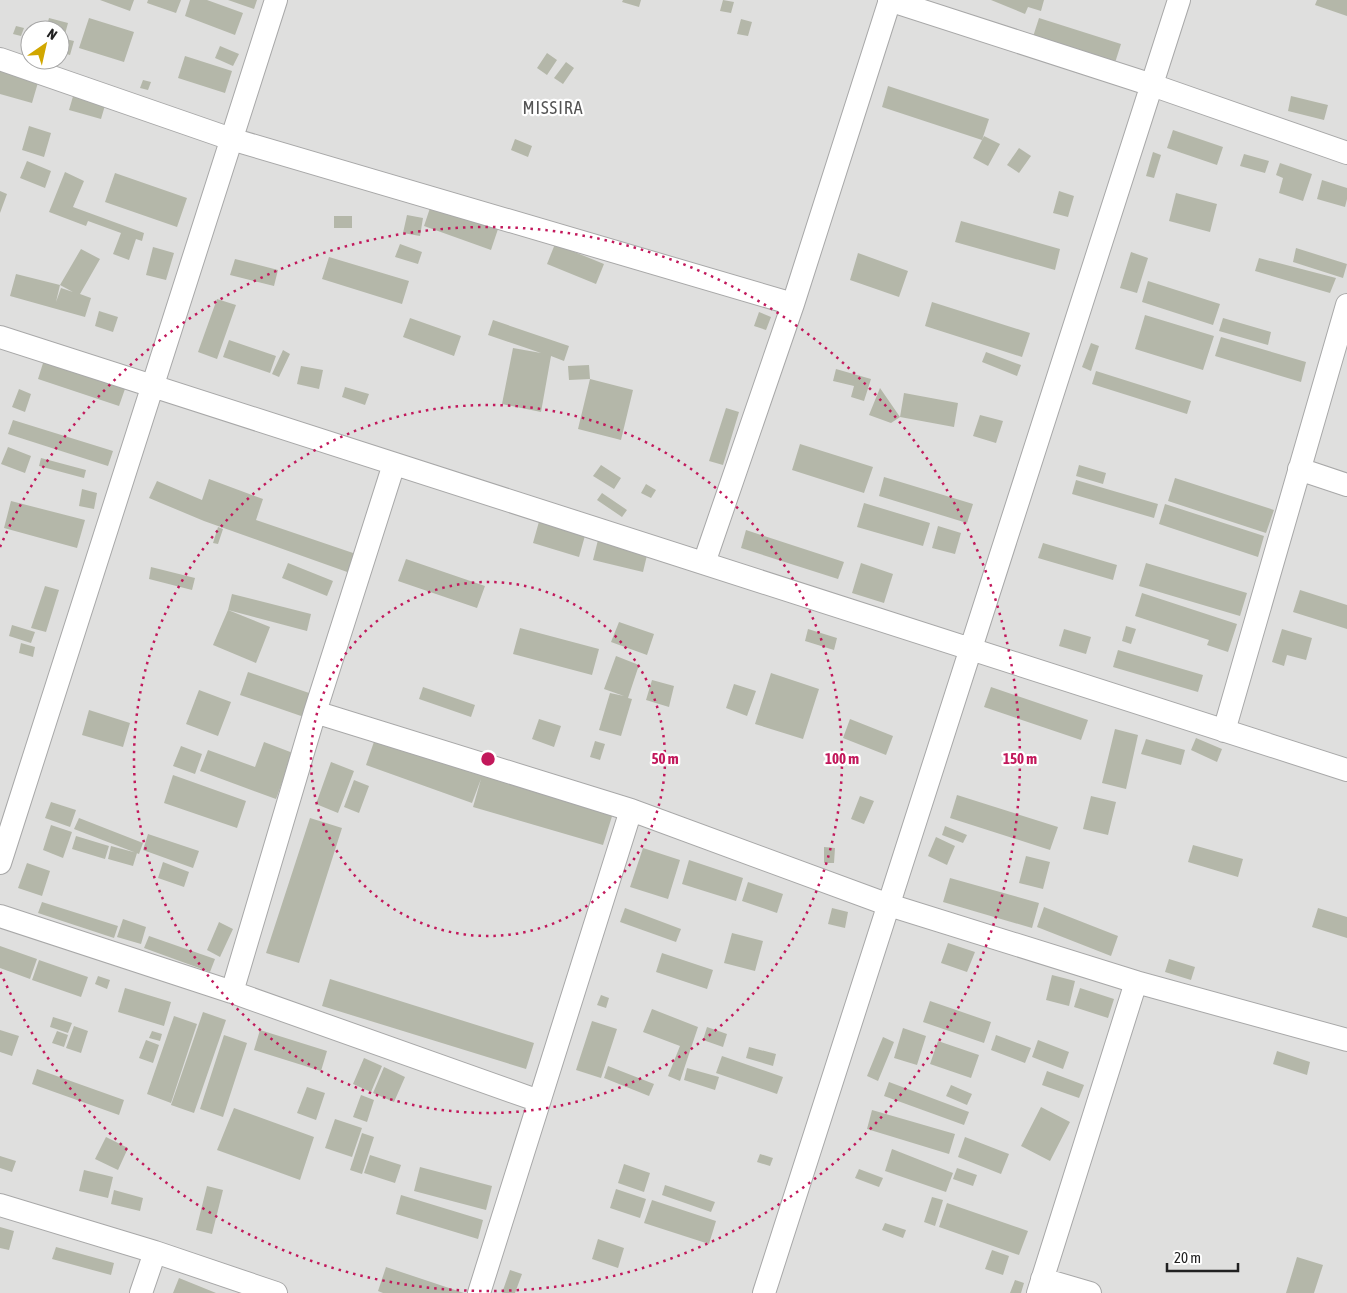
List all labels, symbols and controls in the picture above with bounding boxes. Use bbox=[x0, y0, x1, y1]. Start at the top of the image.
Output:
north arrow bbox=[20, 20, 70, 70]
text: N bbox=[44, 25, 60, 43]
district label: MISSIRA bbox=[522, 97, 584, 118]
centre of rings bbox=[479, 750, 497, 768]
text: 50 m bbox=[652, 750, 679, 767]
text: 100 m bbox=[825, 750, 859, 767]
text: 150 m bbox=[1003, 750, 1037, 767]
scale bar bbox=[1167, 1240, 1238, 1272]
text: 20 m bbox=[1174, 1249, 1201, 1266]

